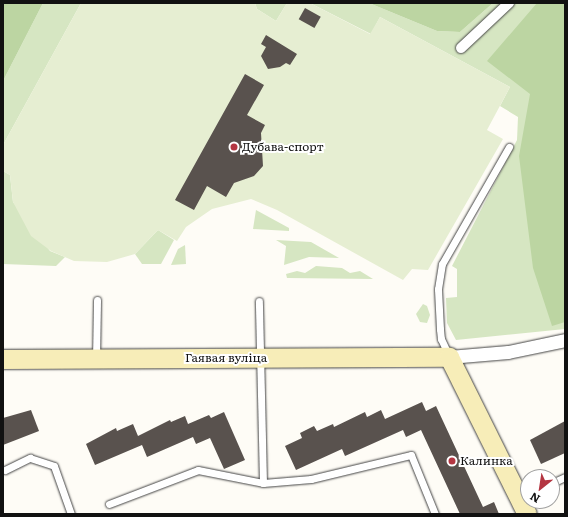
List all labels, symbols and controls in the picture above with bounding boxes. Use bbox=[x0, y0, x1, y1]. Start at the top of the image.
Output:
place label: Дубава-спорт bbox=[242, 140, 324, 154]
marker: Дубава-спорт bbox=[229, 142, 239, 152]
street label: Гаявая вуліца bbox=[185, 351, 267, 365]
place label: Калинка bbox=[460, 454, 513, 468]
marker: Калинка bbox=[447, 456, 457, 466]
north arrow bbox=[520, 469, 560, 509]
text: N bbox=[527, 489, 543, 508]

